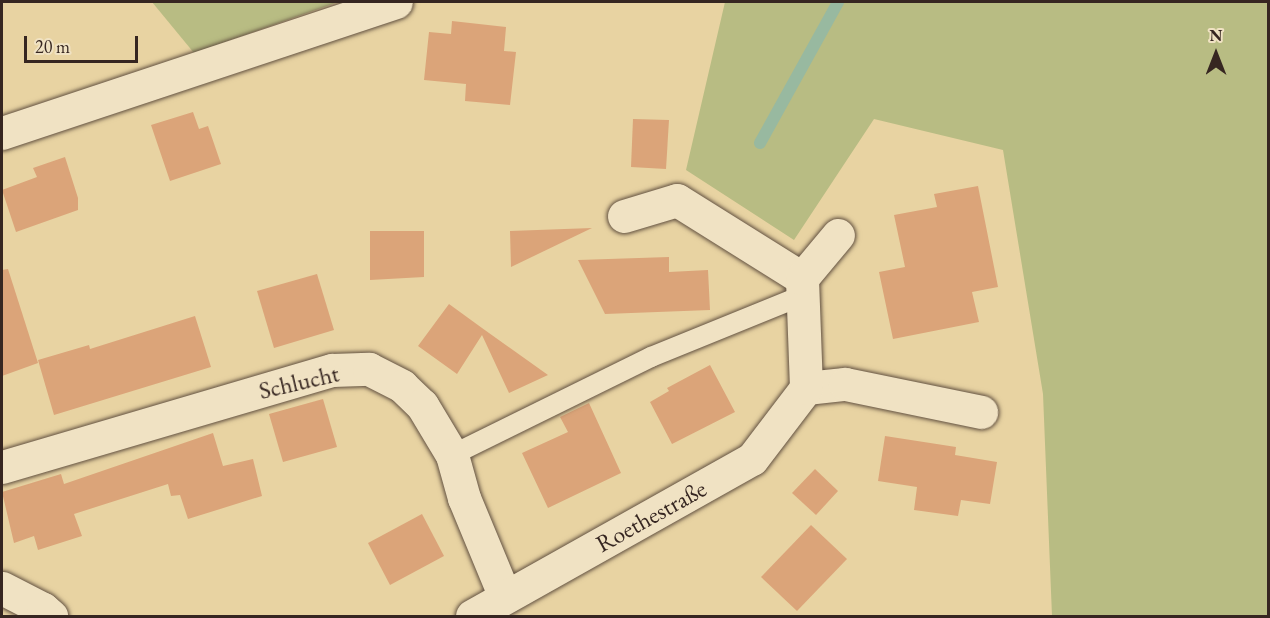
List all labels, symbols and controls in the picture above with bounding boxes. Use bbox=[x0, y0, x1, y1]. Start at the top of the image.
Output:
scale bar bbox=[27, 24, 141, 62]
north arrow bbox=[1186, 24, 1246, 84]
text: N bbox=[1210, 25, 1222, 46]
text: 20 m bbox=[35, 35, 70, 58]
street label: Schlucht bbox=[256, 359, 342, 405]
street label: Roethestraße bbox=[591, 474, 711, 558]

